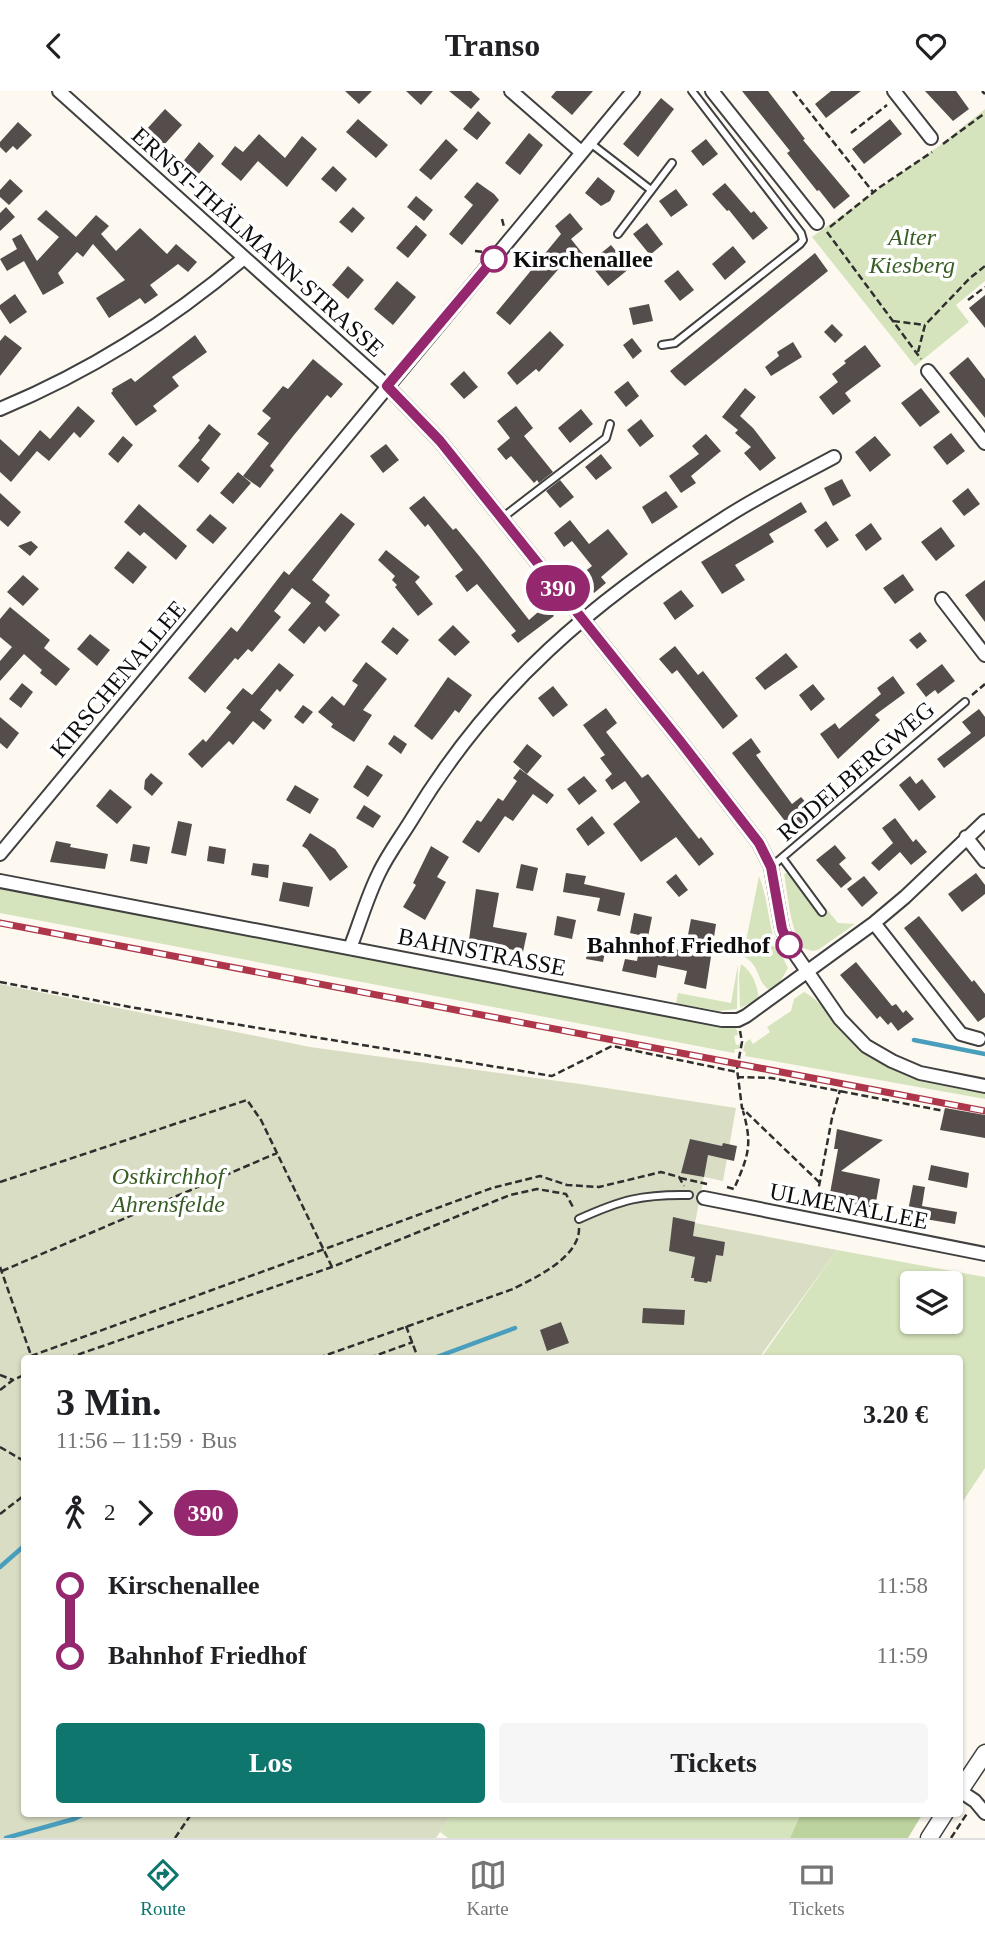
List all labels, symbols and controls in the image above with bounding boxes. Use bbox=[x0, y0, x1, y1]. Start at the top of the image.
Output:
icon: back bbox=[35, 27, 73, 65]
text: Transo bbox=[445, 27, 540, 63]
icon: heart bbox=[912, 27, 950, 65]
street label: ERNST-THÄLMANN-STRASSE bbox=[127, 122, 389, 362]
park label: Alter Kiesberg bbox=[868, 224, 955, 278]
marker: Kirschenallee bbox=[481, 246, 507, 272]
place label: Kirschenallee bbox=[513, 246, 653, 272]
line badge: 390 bbox=[518, 565, 598, 611]
text: 390 bbox=[540, 575, 576, 601]
street label: KIRSCHENALLEE bbox=[45, 596, 191, 762]
street label: RODELBERGWEG bbox=[773, 696, 939, 846]
street label: BAHNSTRASSE bbox=[396, 923, 568, 981]
place label: Bahnhof Friedhof bbox=[587, 932, 771, 958]
marker: Bahnhof Friedhof bbox=[776, 932, 802, 958]
park label: Ostkirchhof Ahrensfelde bbox=[109, 1163, 228, 1217]
street label: ULMENALLEE bbox=[767, 1178, 931, 1234]
map controls bbox=[900, 1271, 963, 1334]
button: layers bbox=[900, 1271, 963, 1334]
text: 3 Min. bbox=[56, 1381, 162, 1423]
text: 3.20 € bbox=[863, 1400, 928, 1429]
text: 11:56 – 11:59 · Bus bbox=[56, 1428, 237, 1453]
icon: walk bbox=[56, 1494, 94, 1532]
icon: forward bbox=[126, 1494, 164, 1532]
text: 2 bbox=[104, 1500, 116, 1525]
text: 390 bbox=[188, 1500, 224, 1526]
text: Kirschenallee bbox=[108, 1571, 260, 1600]
text: 11:58 bbox=[876, 1573, 928, 1598]
text: Bahnhof Friedhof bbox=[108, 1641, 307, 1670]
text: 11:59 bbox=[876, 1643, 928, 1668]
button: Los bbox=[56, 1723, 485, 1803]
button: Tickets bbox=[499, 1723, 928, 1803]
tab: Route bbox=[140, 1856, 186, 1920]
tab: Karte bbox=[466, 1856, 509, 1920]
tab: Tickets bbox=[789, 1856, 845, 1920]

